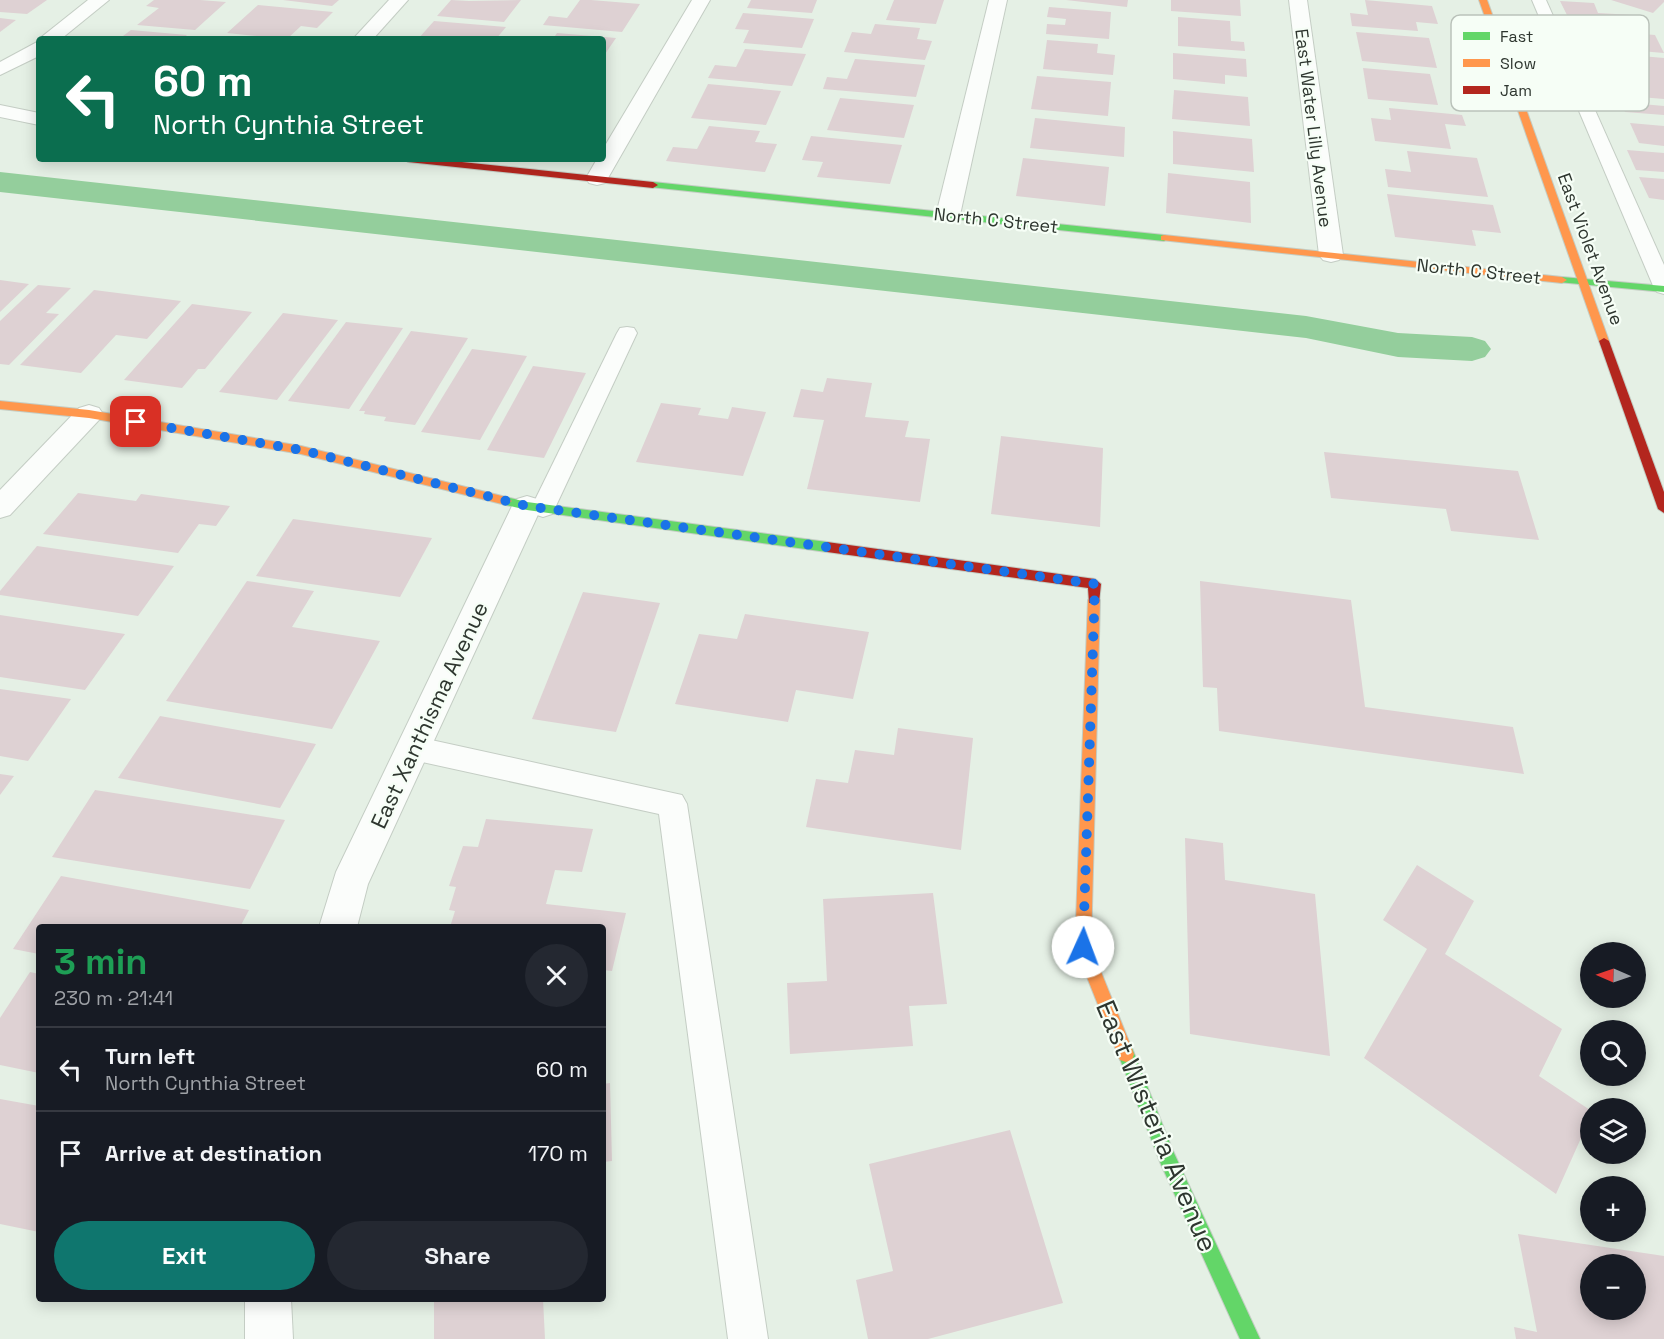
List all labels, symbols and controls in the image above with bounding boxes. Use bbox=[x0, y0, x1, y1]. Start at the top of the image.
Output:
legend bbox=[1451, 15, 1649, 111]
text: Fast bbox=[1500, 26, 1533, 47]
street label: East Water Lilly Avenue bbox=[1290, 27, 1338, 229]
text: Slow bbox=[1500, 53, 1536, 74]
text: 60 m bbox=[153, 55, 253, 108]
icon: left bbox=[54, 60, 132, 138]
text: Jam bbox=[1500, 80, 1532, 101]
text: North Cynthia Street bbox=[153, 107, 424, 142]
street label: East Violet Avenue bbox=[1553, 170, 1629, 328]
street label: North C Street bbox=[933, 202, 1059, 238]
street label: North C Street bbox=[1416, 253, 1542, 289]
pin bbox=[110, 396, 161, 447]
icon: arrive bbox=[119, 405, 152, 438]
street label: East Xanthisma Avenue bbox=[364, 597, 494, 833]
position arrow bbox=[1051, 915, 1115, 979]
text: 3 min bbox=[54, 939, 148, 985]
north arrow bbox=[1580, 942, 1646, 1008]
map controls bbox=[1580, 942, 1646, 1320]
button: close bbox=[525, 944, 588, 1007]
text: 230 m · 21:41 bbox=[54, 985, 173, 1011]
street label: East Wisteria Avenue bbox=[1088, 995, 1226, 1257]
button: search bbox=[1580, 1020, 1646, 1086]
text: Turn left bbox=[105, 1042, 195, 1070]
icon: left bbox=[54, 1053, 87, 1086]
text: 60 m bbox=[536, 1055, 588, 1083]
text: North Cynthia Street bbox=[105, 1070, 306, 1096]
button: layers bbox=[1580, 1098, 1646, 1164]
icon: arrive bbox=[54, 1137, 87, 1170]
text: Arrive at destination bbox=[105, 1139, 322, 1167]
text: 170 m bbox=[528, 1139, 588, 1167]
button: + bbox=[1580, 1176, 1646, 1242]
button: Exit bbox=[54, 1221, 315, 1290]
button: Share bbox=[327, 1221, 588, 1290]
button: − bbox=[1580, 1254, 1646, 1320]

